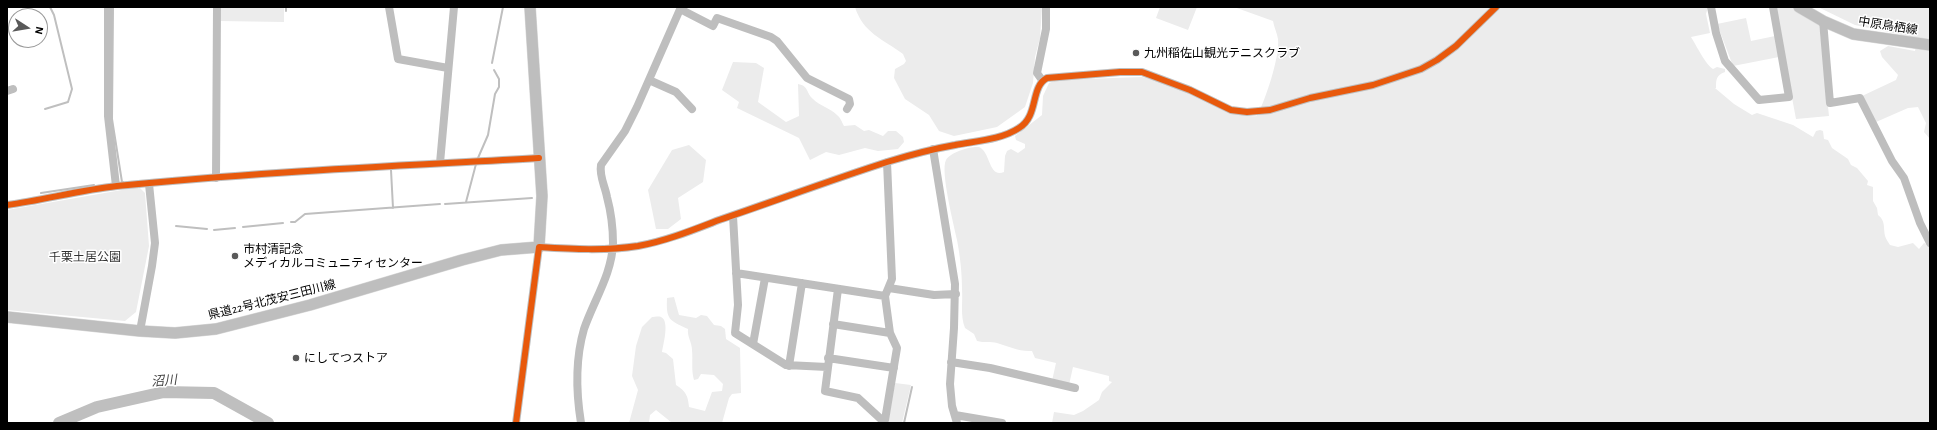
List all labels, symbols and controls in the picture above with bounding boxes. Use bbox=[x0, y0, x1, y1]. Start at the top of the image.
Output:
north arrow bbox=[8, 8, 48, 48]
street label: 中原鳥栖線 bbox=[1857, 14, 1919, 38]
text: N bbox=[33, 26, 45, 35]
place label: 九州稲佐山観光テニスクラブ bbox=[1144, 46, 1300, 60]
marker: 九州稲佐山観光テニスクラブ bbox=[1131, 48, 1141, 58]
place label: 市村清記念 メディカルコミュニティセンター bbox=[243, 242, 423, 270]
park label: 千栗土居公園 bbox=[49, 250, 121, 264]
marker: 市村清記念 メディカルコミュニティセンター bbox=[230, 251, 240, 261]
street label: 県道22号北茂安三田川線 bbox=[207, 277, 337, 323]
place label: にしてつストア bbox=[304, 351, 388, 365]
marker: にしてつストア bbox=[291, 353, 301, 363]
water label: 沼川 bbox=[150, 372, 178, 390]

